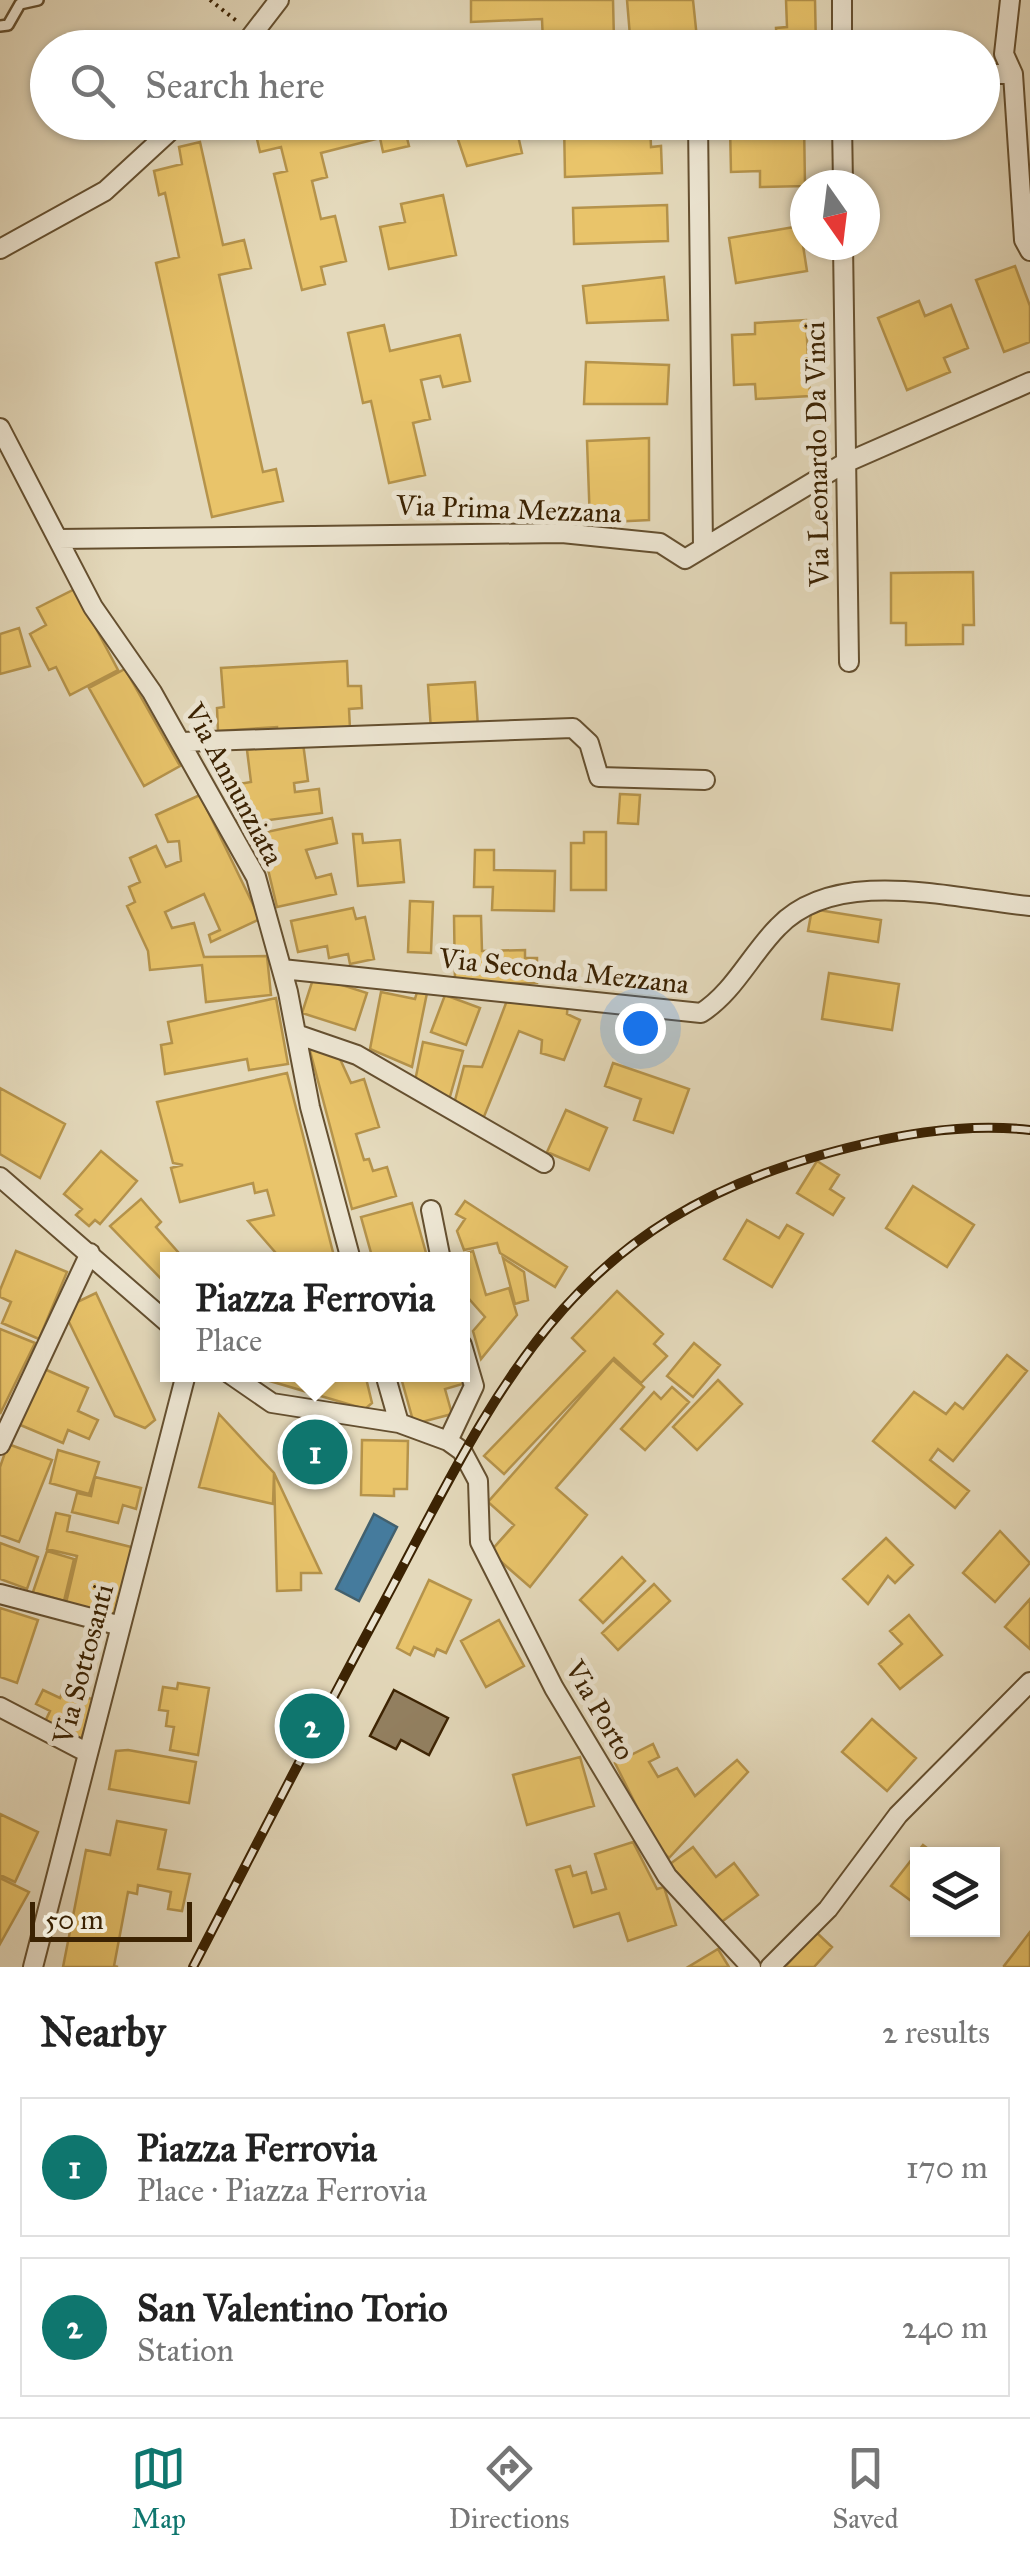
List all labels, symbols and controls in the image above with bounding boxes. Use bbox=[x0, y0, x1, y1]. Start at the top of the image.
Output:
search box bbox=[30, 30, 1000, 140]
icon: search bbox=[65, 58, 120, 113]
text: Search here bbox=[145, 62, 325, 108]
north arrow bbox=[790, 170, 880, 260]
street label: Via Leonardo Da Vinci bbox=[797, 321, 837, 588]
street label: Via Prima Mezzana bbox=[395, 488, 622, 530]
street label: Via Annunziata bbox=[176, 696, 291, 871]
street label: Via Seconda Mezzana bbox=[436, 940, 691, 1002]
your location bbox=[615, 1003, 666, 1054]
popup bbox=[160, 1252, 470, 1382]
text: Piazza Ferrovia bbox=[195, 1275, 435, 1321]
text: Place bbox=[195, 1321, 262, 1360]
pin: 1 bbox=[282, 1414, 348, 1490]
street label: Via Sottosanti bbox=[45, 1580, 121, 1749]
street label: Via Porto bbox=[557, 1653, 642, 1766]
pin: 2 bbox=[280, 1688, 344, 1764]
map controls bbox=[910, 1847, 1000, 1937]
button: layers bbox=[910, 1847, 1000, 1937]
scale bar bbox=[30, 1897, 192, 1942]
text: 50 m bbox=[45, 1902, 104, 1937]
text: Nearby bbox=[40, 2006, 165, 2058]
text: 2 results bbox=[882, 2013, 990, 2052]
text: Piazza Ferrovia bbox=[137, 2125, 377, 2171]
text: 1 bbox=[68, 2148, 81, 2187]
text: 170 m bbox=[906, 2148, 988, 2187]
text: Place · Piazza Ferrovia bbox=[137, 2171, 427, 2210]
text: San Valentino Torio bbox=[137, 2285, 448, 2331]
text: 2 bbox=[67, 2308, 82, 2347]
text: 240 m bbox=[902, 2308, 988, 2347]
text: Station bbox=[137, 2331, 234, 2370]
tab: Map bbox=[131, 2441, 186, 2536]
tab: Directions bbox=[449, 2441, 570, 2536]
tab: Saved bbox=[832, 2441, 899, 2536]

